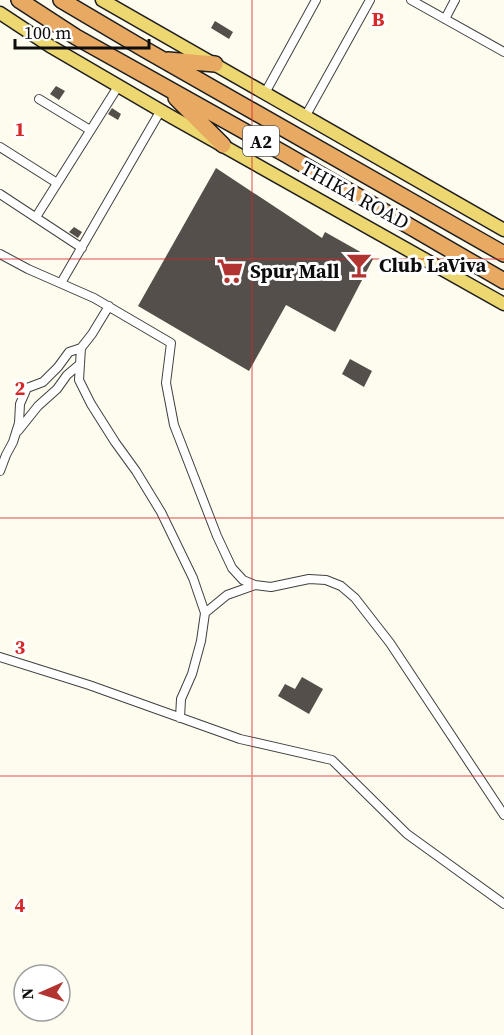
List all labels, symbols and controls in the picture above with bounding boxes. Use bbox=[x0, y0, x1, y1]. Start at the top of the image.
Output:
text: B bbox=[371, 5, 385, 33]
scale bar bbox=[15, 12, 148, 50]
text: 100 m bbox=[24, 20, 71, 45]
text: 1 bbox=[15, 115, 25, 143]
road number: A2 bbox=[243, 126, 279, 156]
street label: THIKA ROAD bbox=[296, 154, 414, 236]
bar icon: Club LaViva bbox=[344, 250, 374, 280]
place label: Club LaViva bbox=[379, 251, 487, 279]
supermarket icon: Spur Mall bbox=[215, 256, 245, 286]
place label: Spur Mall bbox=[250, 257, 340, 285]
text: 2 bbox=[15, 374, 26, 402]
text: 3 bbox=[15, 633, 26, 661]
text: 4 bbox=[15, 891, 26, 919]
north arrow bbox=[12, 963, 72, 1023]
text: N bbox=[16, 987, 38, 1000]

